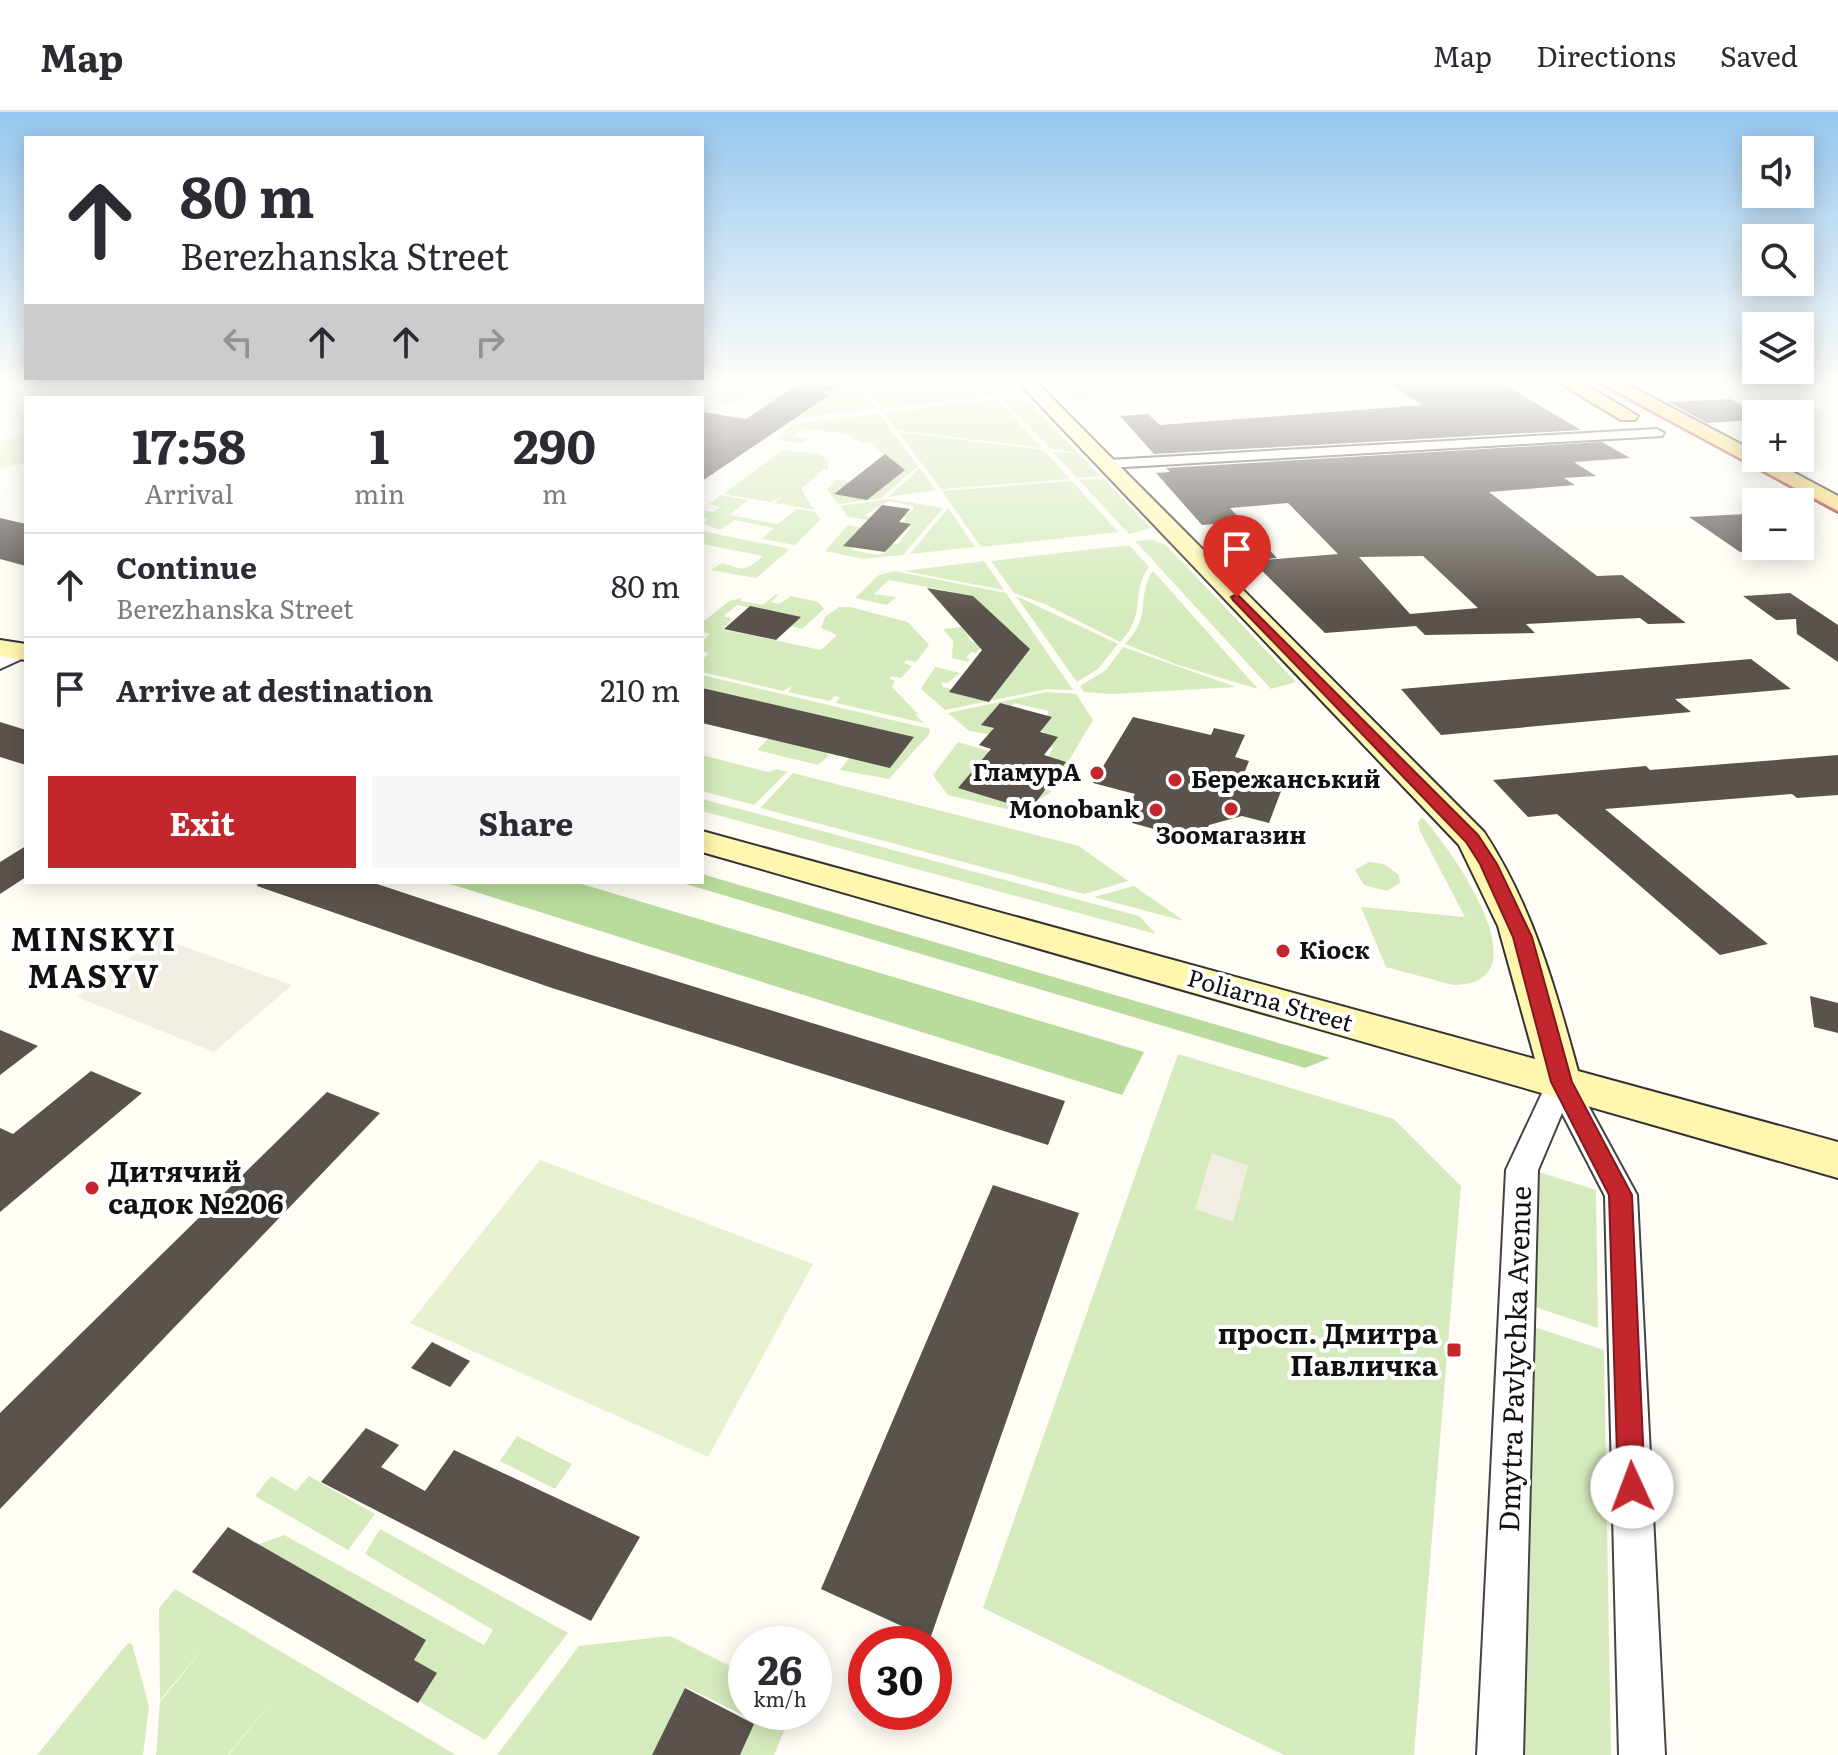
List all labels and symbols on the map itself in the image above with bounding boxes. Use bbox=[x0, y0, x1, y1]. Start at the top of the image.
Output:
pin bbox=[1203, 515, 1271, 597]
place label: ГламурА bbox=[973, 753, 1081, 788]
place label: Бережанський bbox=[1191, 760, 1381, 795]
marker: ГламурА bbox=[1088, 764, 1106, 782]
marker: Бережанський bbox=[1166, 771, 1184, 789]
place label: Monobank bbox=[1009, 790, 1141, 825]
marker: Зоомагазин bbox=[1222, 800, 1240, 818]
marker: Monobank bbox=[1147, 801, 1165, 819]
place label: Зоомагазин bbox=[1156, 816, 1306, 851]
district label: MINSKYI MASYV bbox=[11, 913, 177, 998]
place label: Кіоск bbox=[1299, 931, 1370, 966]
marker: Кіоск bbox=[1274, 942, 1292, 960]
street label: Poliarna Street bbox=[1184, 958, 1358, 1039]
place label: Дитячий садок №206 bbox=[108, 1149, 284, 1223]
marker: Дитячий садок №206 bbox=[83, 1179, 101, 1197]
street label: Dmytra Pavlychka Avenue bbox=[1486, 1185, 1540, 1533]
place label: просп. Дмитра Павличка bbox=[1218, 1311, 1439, 1385]
marker: просп. Дмитра Павличка bbox=[1445, 1341, 1463, 1359]
position arrow bbox=[1590, 1445, 1674, 1529]
speed limit sign: 30 bbox=[848, 1626, 952, 1730]

